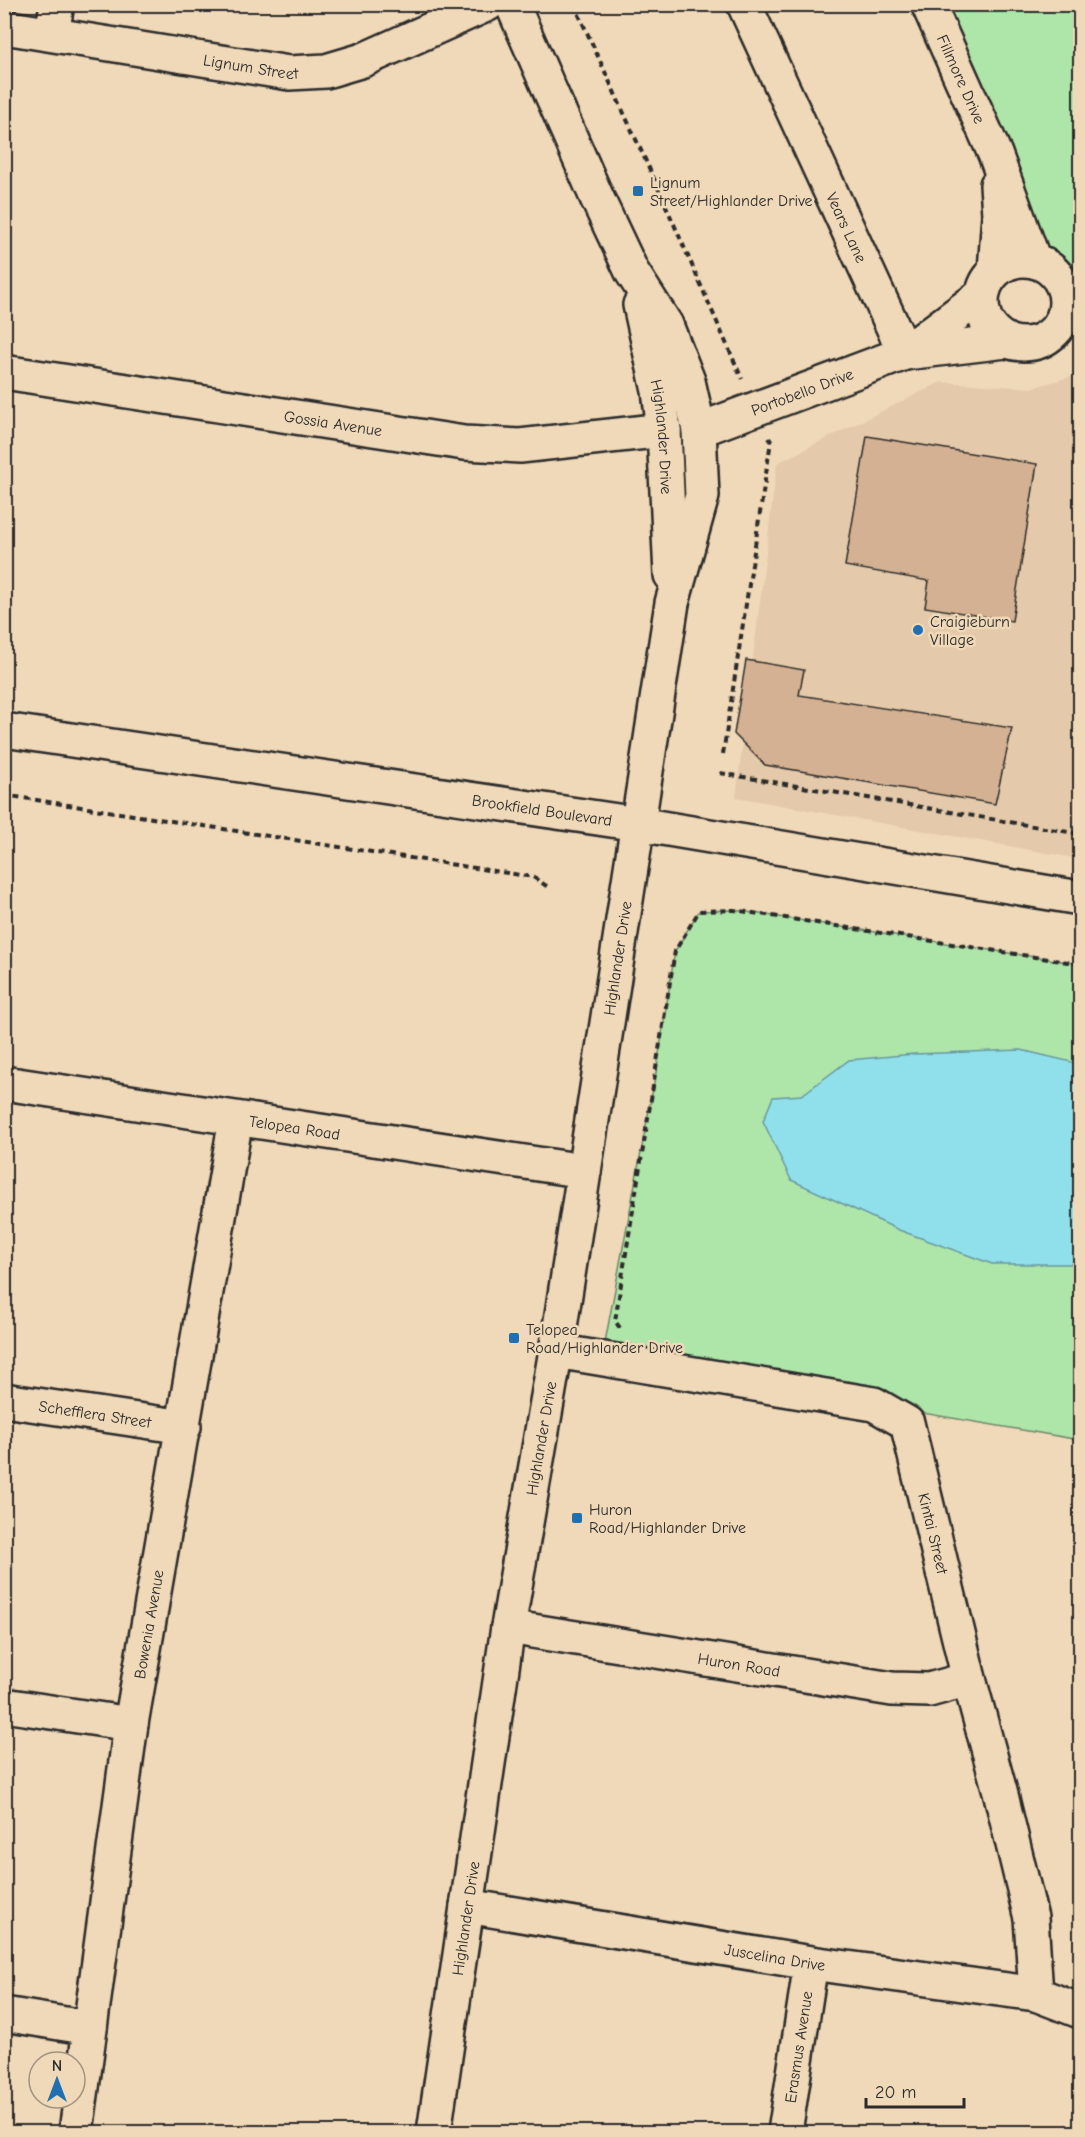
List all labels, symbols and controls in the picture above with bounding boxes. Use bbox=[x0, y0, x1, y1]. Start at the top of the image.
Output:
street label: Fillmore Drive bbox=[933, 32, 988, 127]
street label: Lignum Street bbox=[202, 51, 299, 83]
place label: Lignum Street/Highlander Drive bbox=[650, 174, 813, 210]
marker: Lignum Street/Highlander Drive bbox=[631, 184, 645, 198]
street label: Vears Lane bbox=[822, 190, 870, 266]
street label: Portobello Drive bbox=[749, 365, 856, 420]
street label: Highlander Drive bbox=[647, 378, 675, 495]
street label: Gossia Avenue bbox=[283, 407, 383, 440]
place label: Craigieburn Village bbox=[930, 613, 1010, 649]
marker: Craigieburn Village bbox=[911, 623, 925, 637]
street label: Brookfield Boulevard bbox=[471, 792, 613, 830]
street label: Highlander Drive bbox=[600, 900, 636, 1017]
street label: Telopea Road bbox=[248, 1112, 341, 1144]
place label: Telopea Road/Highlander Drive bbox=[526, 1321, 683, 1357]
marker: Telopea Road/Highlander Drive bbox=[507, 1331, 521, 1345]
street label: Highlander Drive bbox=[523, 1380, 560, 1497]
street label: Schefflera Street bbox=[37, 1397, 153, 1432]
street label: Kintai Street bbox=[914, 1491, 951, 1576]
place label: Huron Road/Highlander Drive bbox=[589, 1501, 746, 1537]
marker: Huron Road/Highlander Drive bbox=[570, 1511, 584, 1525]
street label: Bowenia Avenue bbox=[131, 1568, 168, 1680]
street label: Huron Road bbox=[696, 1650, 781, 1681]
street label: Highlander Drive bbox=[449, 1860, 484, 1977]
street label: Juscelina Drive bbox=[723, 1941, 826, 1975]
street label: Erasmus Avenue bbox=[782, 1990, 817, 2104]
north arrow bbox=[27, 2050, 87, 2110]
text: N bbox=[52, 2057, 62, 2075]
scale bar bbox=[866, 2071, 964, 2109]
text: 20 m bbox=[875, 2082, 916, 2103]

